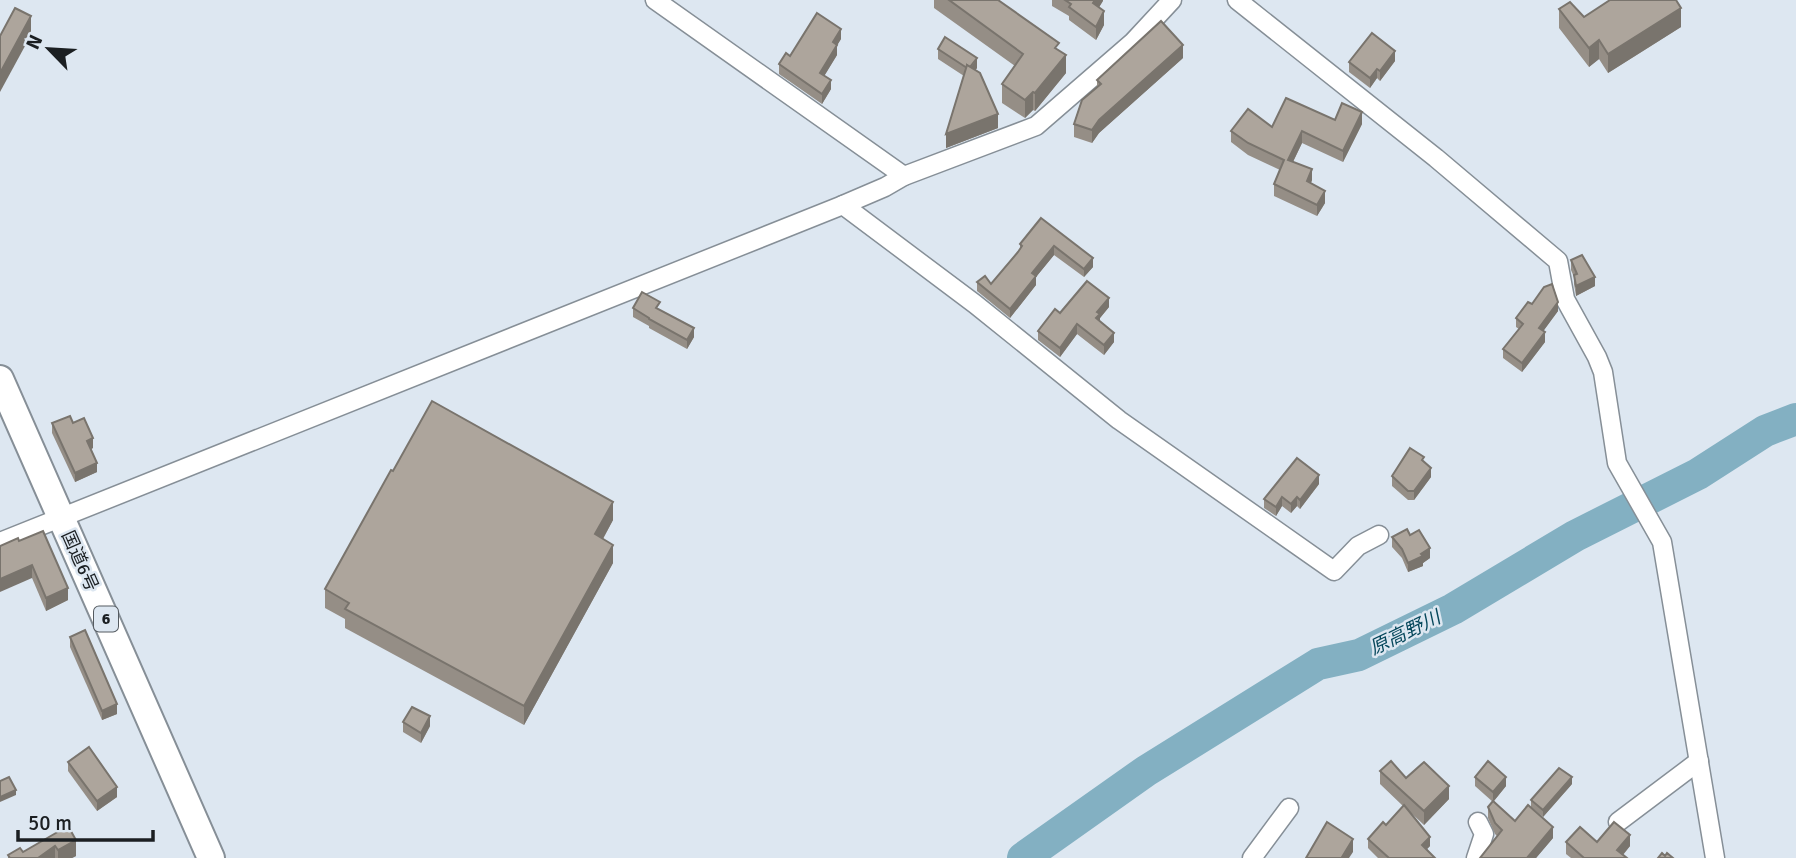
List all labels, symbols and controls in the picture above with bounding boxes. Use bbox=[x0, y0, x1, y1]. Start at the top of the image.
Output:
north arrow bbox=[14, 14, 84, 84]
text: N bbox=[21, 31, 48, 53]
street label: 国道6号 bbox=[57, 527, 103, 595]
water label: 原高野川 bbox=[1366, 605, 1446, 660]
road number: 6 bbox=[94, 606, 118, 632]
scale bar bbox=[18, 798, 152, 842]
text: 50 m bbox=[28, 810, 72, 836]

